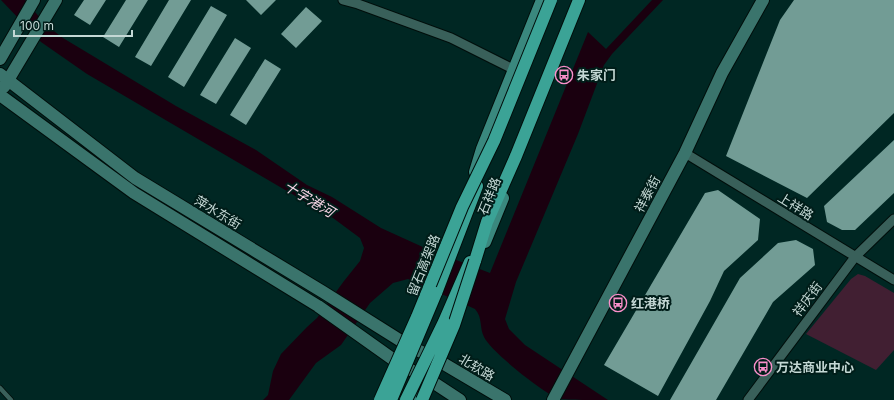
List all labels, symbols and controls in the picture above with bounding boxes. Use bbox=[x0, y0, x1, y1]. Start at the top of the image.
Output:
scale bar bbox=[14, 12, 132, 38]
text: 100 m bbox=[20, 18, 54, 33]
bus stop icon: 朱家门 bbox=[554, 65, 574, 85]
place label: 朱家门 bbox=[577, 67, 616, 83]
street label: 祥泰街 bbox=[631, 173, 663, 215]
street label: 石祥路 bbox=[474, 175, 504, 217]
water label: 十字港河 bbox=[281, 177, 340, 222]
street label: 上祥路 bbox=[775, 189, 817, 223]
street label: 萍水东街 bbox=[192, 192, 244, 232]
street label: 留石高架路 bbox=[403, 232, 443, 298]
street label: 祥庆街 bbox=[789, 279, 825, 319]
bus stop icon: 红港桥 bbox=[608, 293, 628, 313]
place label: 红港桥 bbox=[631, 295, 670, 311]
street label: 北软路 bbox=[456, 350, 498, 384]
bus stop icon: 万达商业中心 bbox=[753, 357, 773, 377]
place label: 万达商业中心 bbox=[776, 359, 854, 375]

